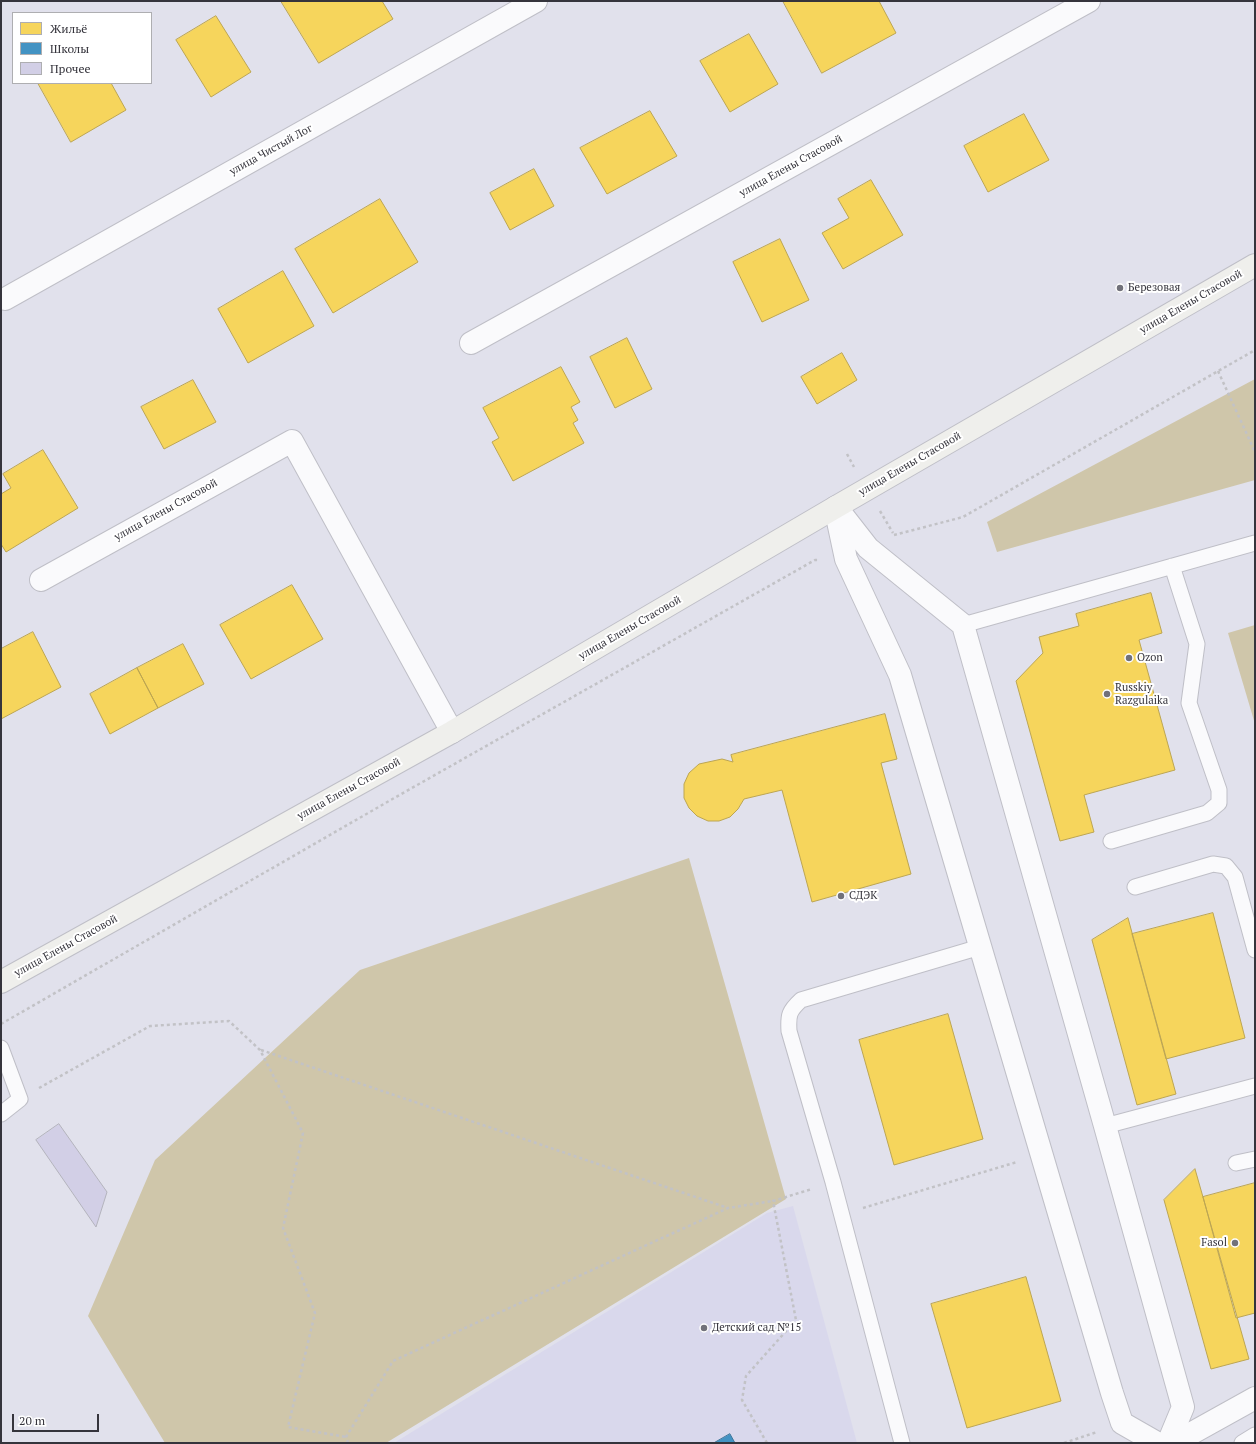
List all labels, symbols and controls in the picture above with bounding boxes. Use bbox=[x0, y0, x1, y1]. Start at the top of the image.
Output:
legend bbox=[12, 12, 152, 84]
text: Жильё bbox=[50, 21, 87, 36]
text: Школы bbox=[50, 41, 89, 56]
text: Прочее bbox=[50, 61, 91, 76]
street label: улица Чистый Лог bbox=[227, 122, 315, 178]
street label: улица Елены Стасовой bbox=[737, 132, 845, 200]
street label: улица Елены Стасовой bbox=[1138, 267, 1244, 337]
place label: Березовая bbox=[1128, 281, 1180, 295]
marker: Березовая bbox=[1115, 283, 1125, 293]
street label: улица Елены Стасовой bbox=[857, 429, 963, 499]
street label: улица Елены Стасовой bbox=[112, 476, 220, 544]
street label: улица Елены Стасовой bbox=[577, 593, 683, 663]
place label: Ozon bbox=[1137, 651, 1163, 665]
marker: Ozon bbox=[1124, 653, 1134, 663]
place label: Russkiy Razgulaika bbox=[1115, 681, 1168, 707]
marker: Russkiy Razgulaika bbox=[1102, 689, 1112, 699]
street label: улица Елены Стасовой bbox=[295, 755, 403, 823]
place label: СДЭК bbox=[849, 889, 877, 903]
marker: СДЭК bbox=[836, 891, 846, 901]
street label: улица Елены Стасовой bbox=[12, 912, 120, 980]
place label: Fasol bbox=[1201, 1236, 1227, 1250]
marker: Fasol bbox=[1230, 1238, 1240, 1248]
place label: Детский сад №15 bbox=[712, 1321, 801, 1335]
marker: Детский сад №15 bbox=[699, 1323, 709, 1333]
scale bar bbox=[14, 1406, 101, 1432]
text: 20 m bbox=[19, 1413, 45, 1428]

